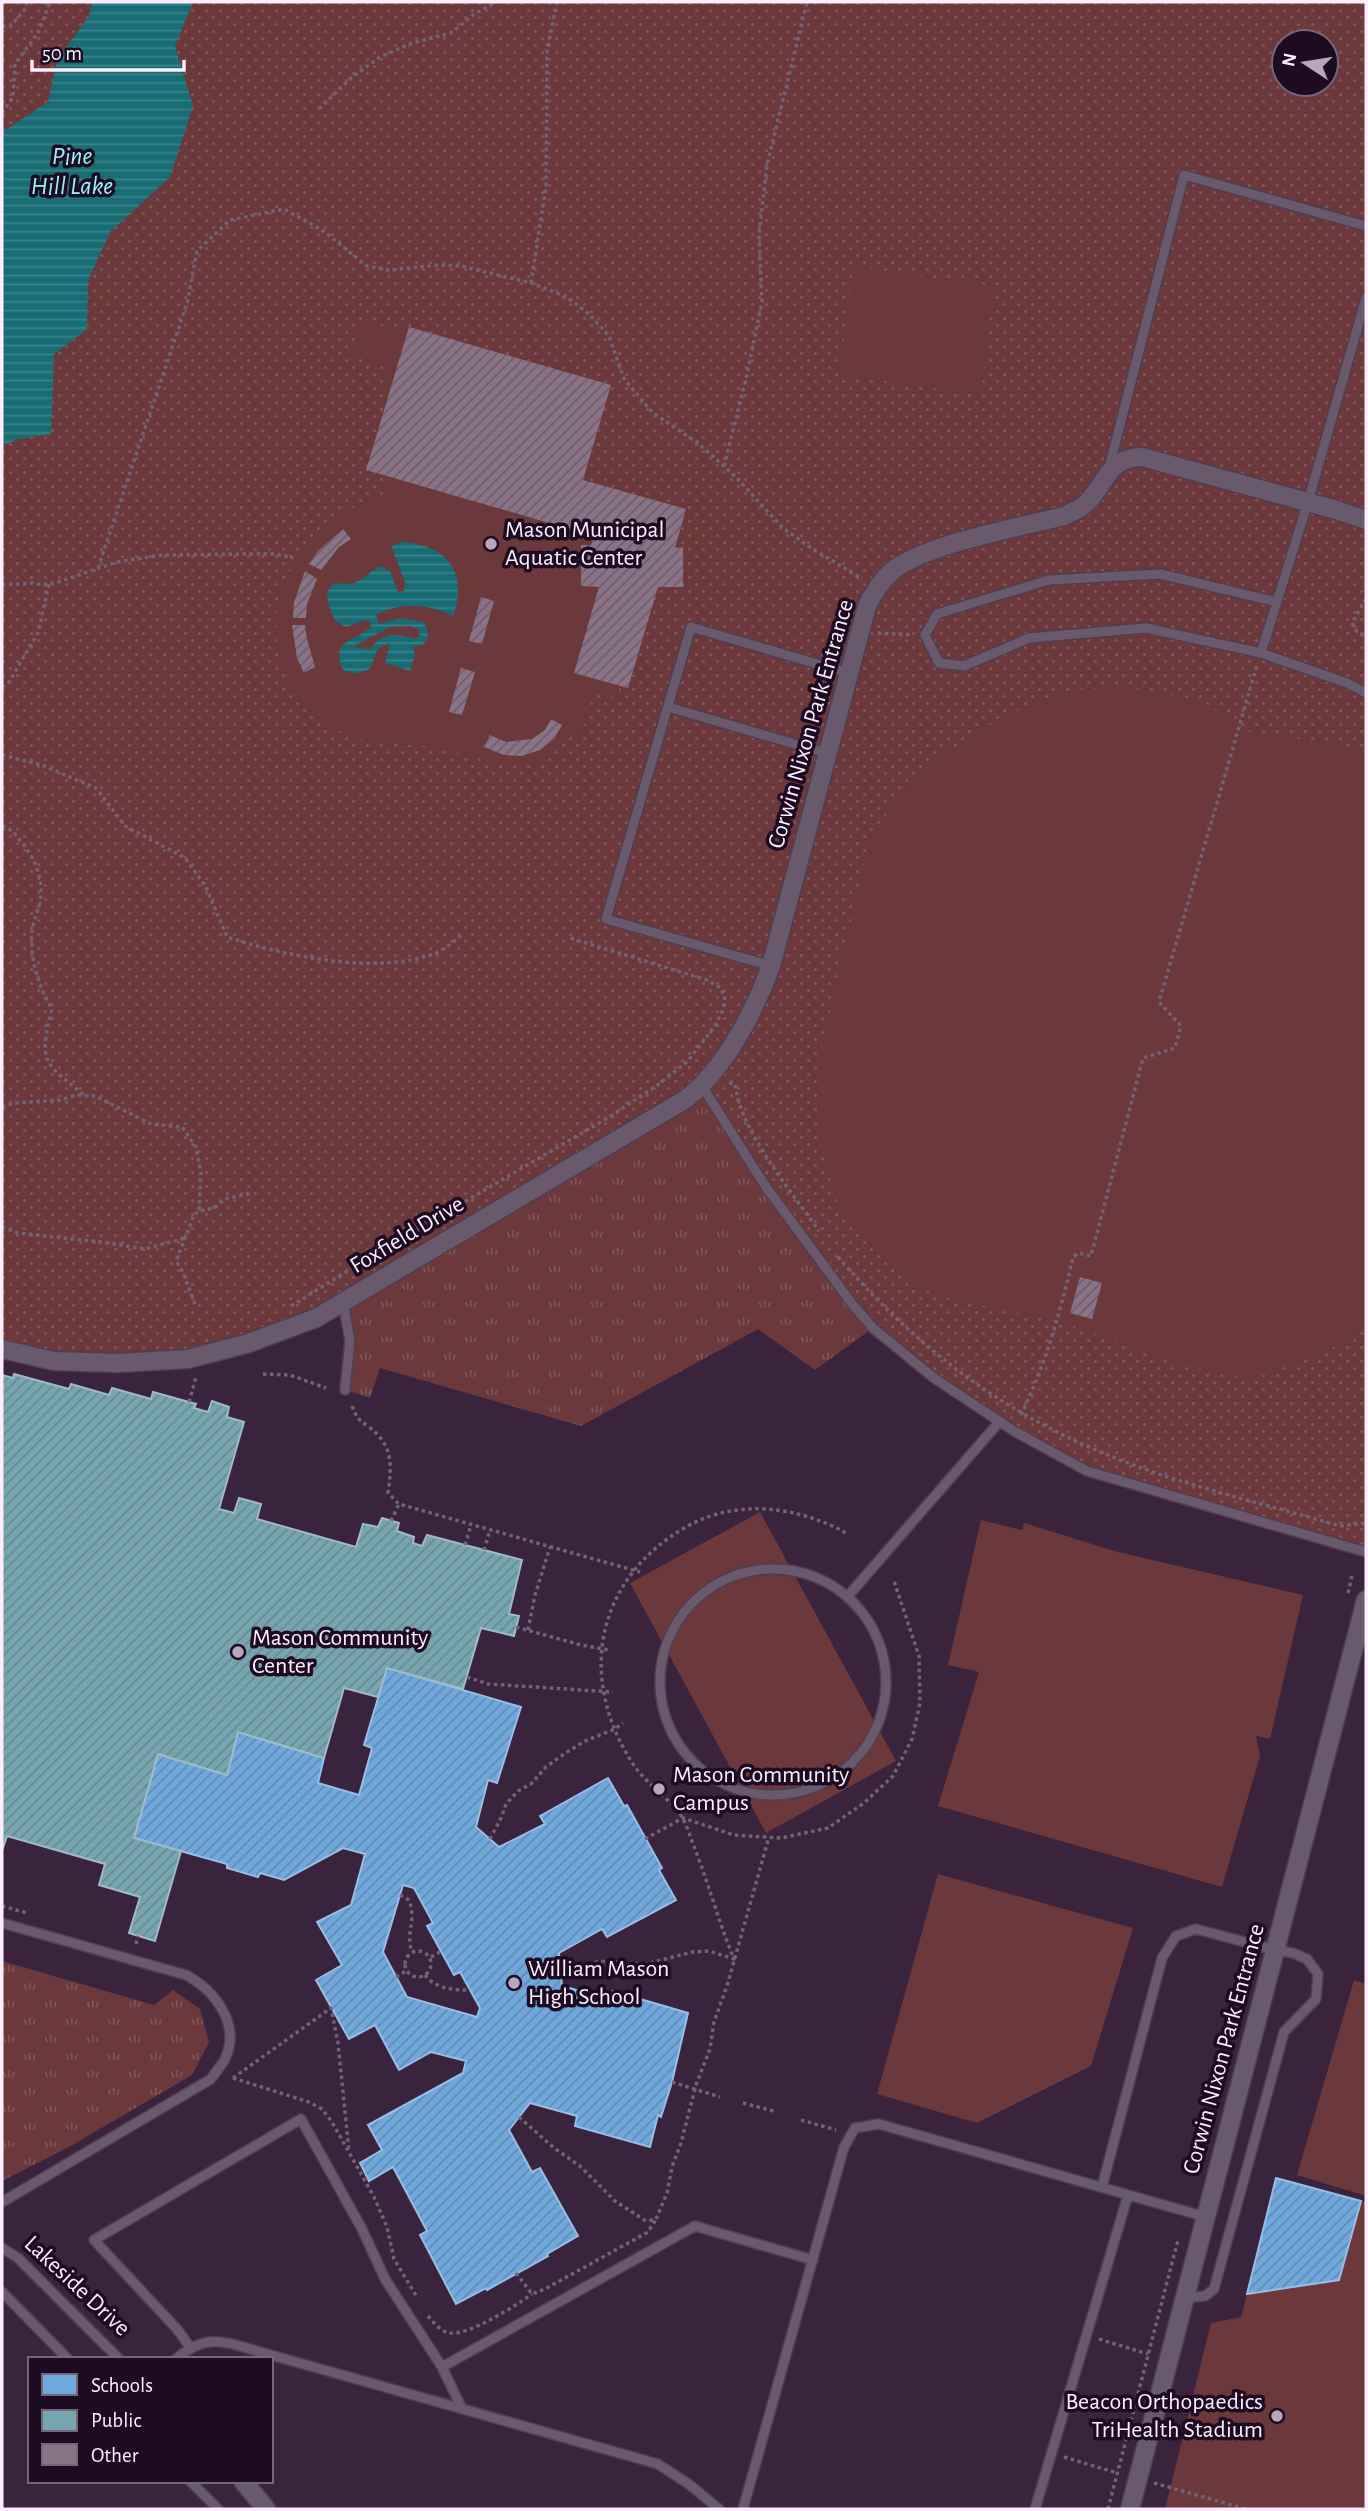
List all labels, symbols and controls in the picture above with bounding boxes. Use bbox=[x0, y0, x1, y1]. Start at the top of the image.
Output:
scale bar bbox=[32, 28, 184, 72]
north arrow bbox=[1270, 28, 1340, 98]
text: 50 m bbox=[42, 43, 82, 64]
text: N bbox=[1279, 51, 1301, 68]
water label: Pine Hill Lake bbox=[31, 143, 113, 199]
place label: Mason Municipal Aquatic Center bbox=[505, 518, 664, 570]
marker: Mason Municipal Aquatic Center bbox=[483, 536, 499, 552]
street label: Corwin Nixon Park Entrance bbox=[764, 597, 858, 851]
street label: Foxfield Drive bbox=[346, 1192, 468, 1278]
place label: Mason Community Center bbox=[252, 1626, 428, 1678]
marker: Mason Community Center bbox=[230, 1644, 246, 1660]
place label: Mason Community Campus bbox=[673, 1763, 849, 1815]
marker: Mason Community Campus bbox=[651, 1781, 667, 1797]
street label: Corwin Nixon Park Entrance bbox=[1179, 1921, 1269, 2177]
place label: William Mason High School bbox=[528, 1957, 670, 2009]
marker: William Mason High School bbox=[506, 1975, 522, 1991]
street label: Lakeside Drive bbox=[20, 2231, 134, 2341]
legend bbox=[28, 2357, 273, 2483]
text: Schools bbox=[91, 2375, 153, 2396]
place label: Beacon Orthopaedics TriHealth Stadium bbox=[1065, 2390, 1263, 2442]
marker: Beacon Orthopaedics TriHealth Stadium bbox=[1269, 2408, 1285, 2424]
text: Public bbox=[91, 2410, 141, 2431]
text: Other bbox=[91, 2445, 139, 2466]

